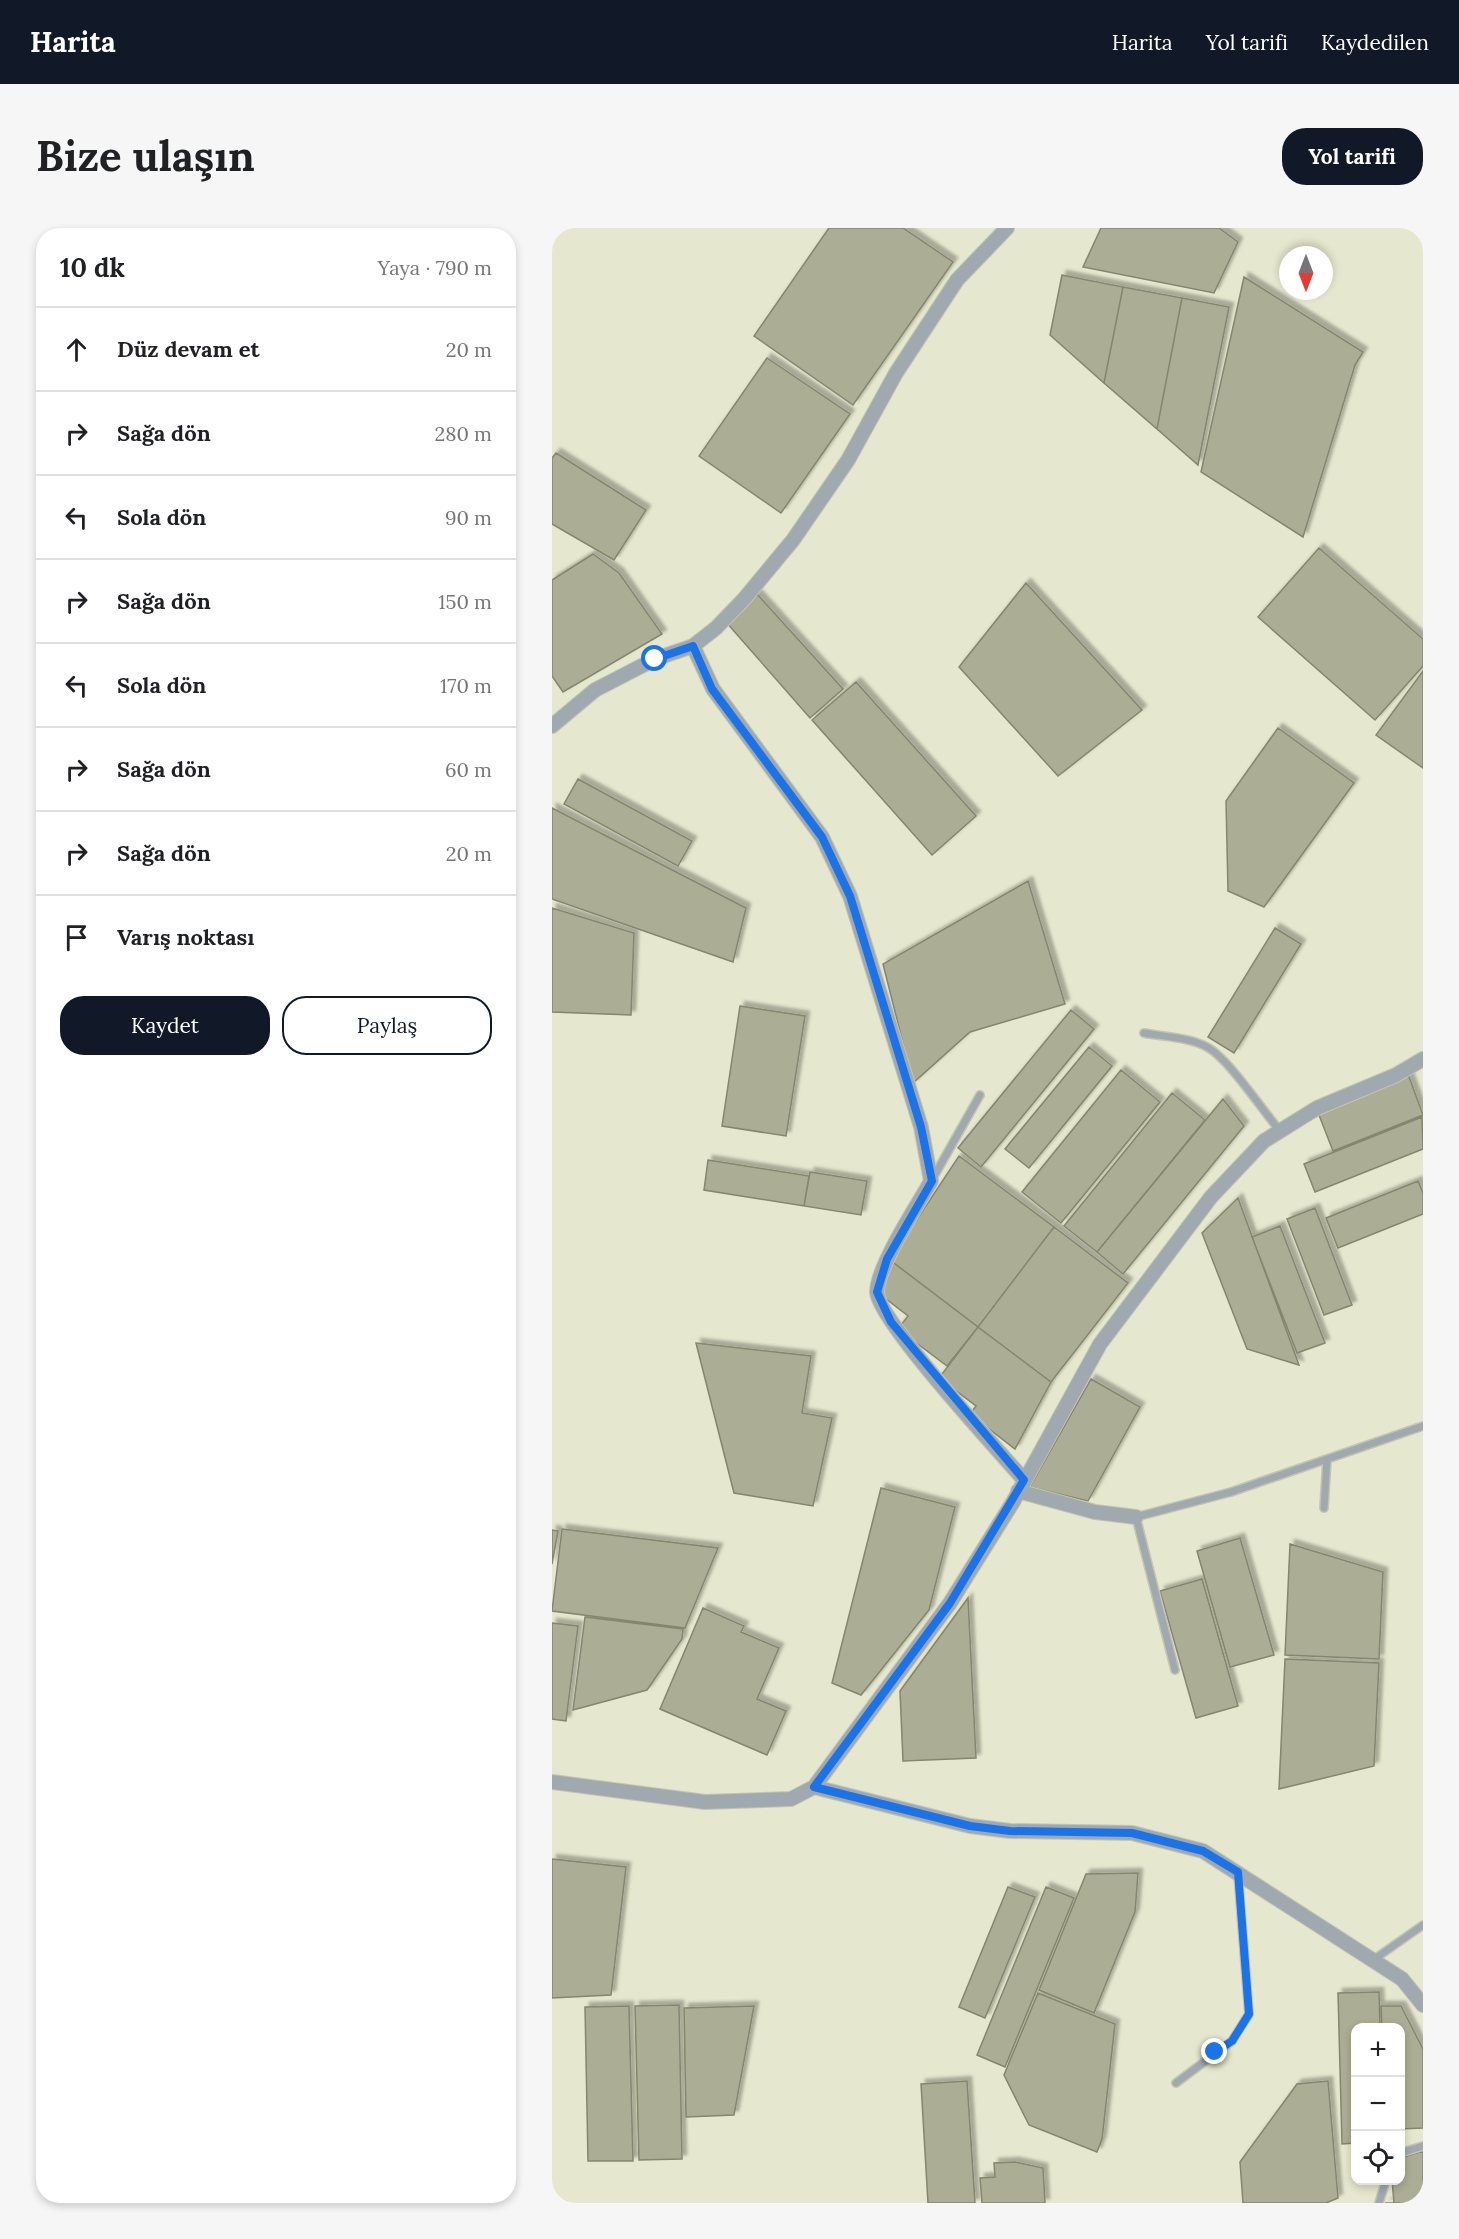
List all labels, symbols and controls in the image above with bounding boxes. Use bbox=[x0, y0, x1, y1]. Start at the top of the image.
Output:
text: Harita bbox=[30, 24, 116, 60]
text: Harita bbox=[1112, 29, 1173, 56]
text: Yol tarifi bbox=[1206, 29, 1288, 56]
text: Kaydedilen bbox=[1321, 29, 1429, 56]
button: Yol tarifi bbox=[1282, 128, 1423, 185]
text: Bize ulaşın bbox=[36, 129, 255, 183]
north arrow bbox=[1279, 246, 1333, 300]
text: 10 dk bbox=[60, 251, 125, 284]
text: Yaya · 790 m bbox=[377, 255, 492, 280]
icon: ahead bbox=[60, 333, 93, 366]
text: Düz devam et bbox=[117, 335, 260, 363]
text: 20 m bbox=[446, 337, 492, 362]
icon: right bbox=[60, 417, 93, 450]
text: Sağa dön bbox=[117, 419, 211, 447]
text: 280 m bbox=[434, 421, 492, 446]
icon: left bbox=[60, 501, 93, 534]
text: Sola dön bbox=[117, 503, 206, 531]
text: 90 m bbox=[445, 505, 492, 530]
icon: right bbox=[60, 585, 93, 618]
text: Sağa dön bbox=[117, 587, 211, 615]
text: 150 m bbox=[438, 589, 492, 614]
route start bbox=[641, 645, 667, 671]
icon: left bbox=[60, 669, 93, 702]
text: Sola dön bbox=[117, 671, 206, 699]
text: 170 m bbox=[440, 673, 492, 698]
icon: right bbox=[60, 753, 93, 786]
text: Sağa dön bbox=[117, 755, 211, 783]
text: 60 m bbox=[445, 757, 492, 782]
icon: right bbox=[60, 837, 93, 870]
text: Sağa dön bbox=[117, 839, 211, 867]
text: 20 m bbox=[446, 841, 492, 866]
icon: arrive bbox=[60, 921, 93, 954]
text: Varış noktası bbox=[117, 923, 254, 951]
button: Kaydet bbox=[60, 996, 270, 1055]
button: Paylaş bbox=[282, 996, 492, 1055]
map controls bbox=[1351, 2023, 1405, 2185]
button: + bbox=[1351, 2023, 1405, 2077]
route end bbox=[1201, 2038, 1227, 2064]
button: − bbox=[1351, 2077, 1405, 2131]
button: locate bbox=[1351, 2131, 1405, 2185]

